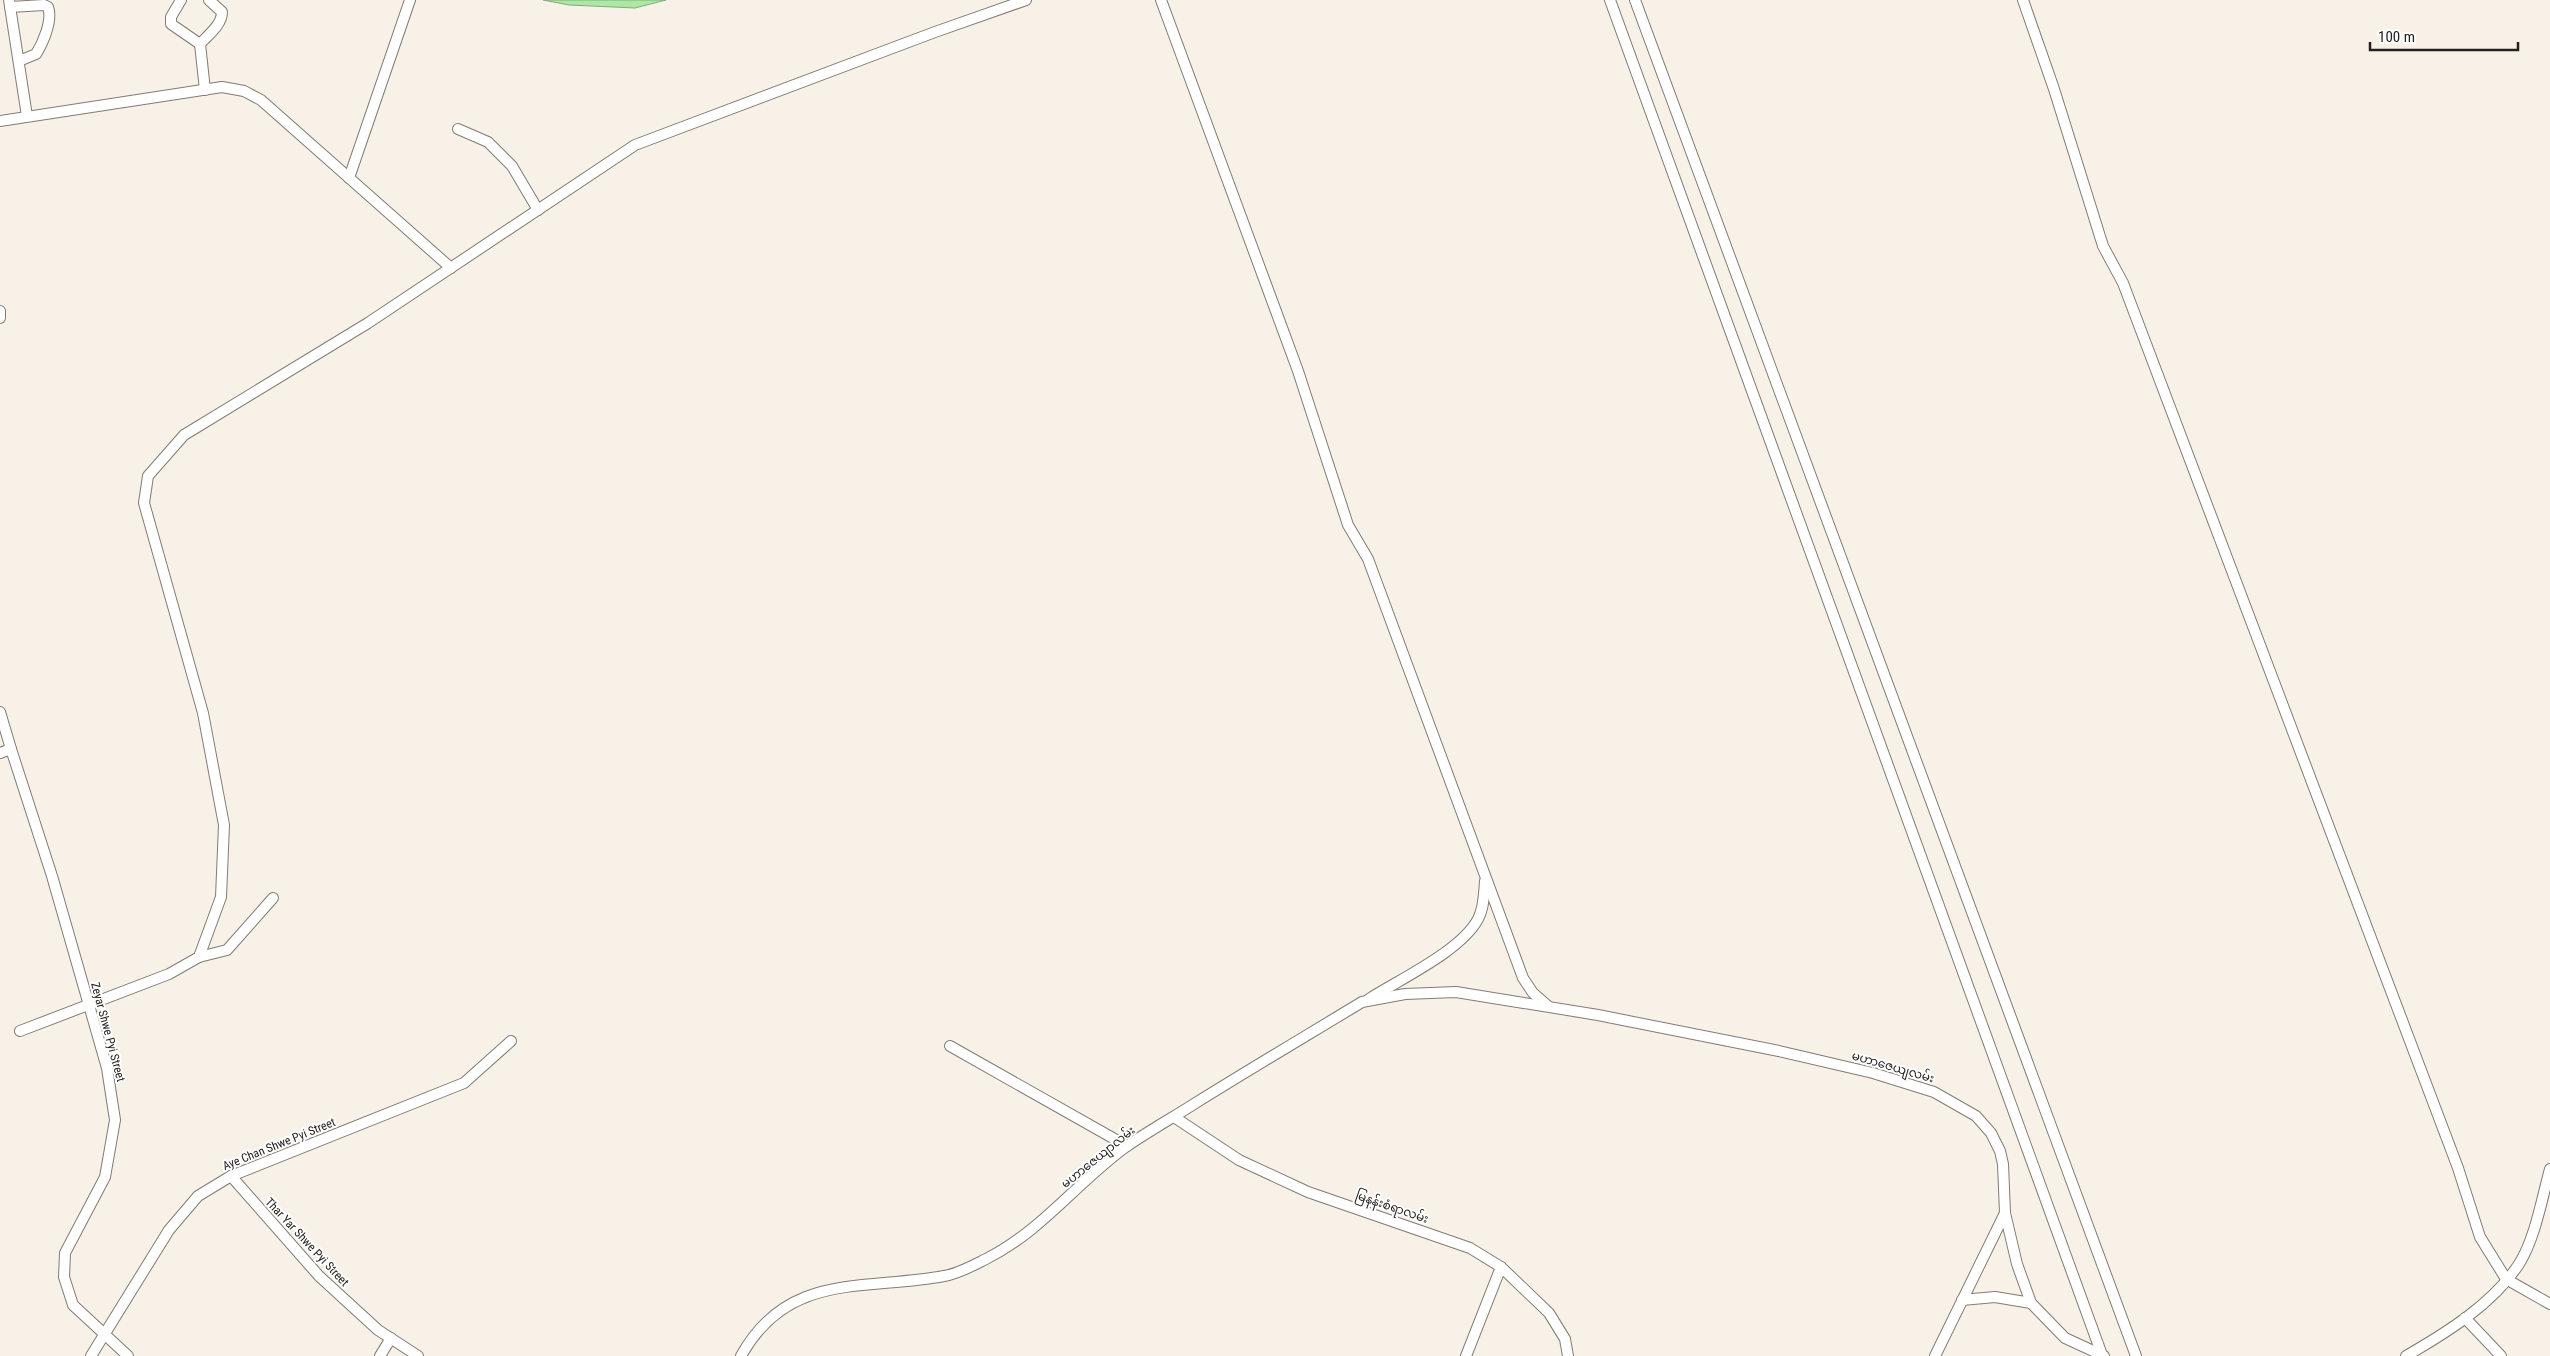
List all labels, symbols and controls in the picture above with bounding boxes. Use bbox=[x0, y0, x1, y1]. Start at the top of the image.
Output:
scale bar bbox=[2370, 20, 2518, 52]
text: 100 m bbox=[2378, 28, 2415, 46]
street label: Zeyar Shwe Pyi Street bbox=[88, 981, 128, 1084]
street label: မဟာဇေယျလမ်း bbox=[1849, 1047, 1936, 1088]
street label: Aye Chan Shwe Pyi Street bbox=[221, 1115, 338, 1173]
street label: မဟာဇေယျာလမ်း bbox=[1057, 1122, 1139, 1193]
street label: မြနန်းစံရာလမ်း bbox=[1353, 1186, 1431, 1229]
street label: Thar Yar Shwe Pyi Street bbox=[262, 1195, 352, 1289]

